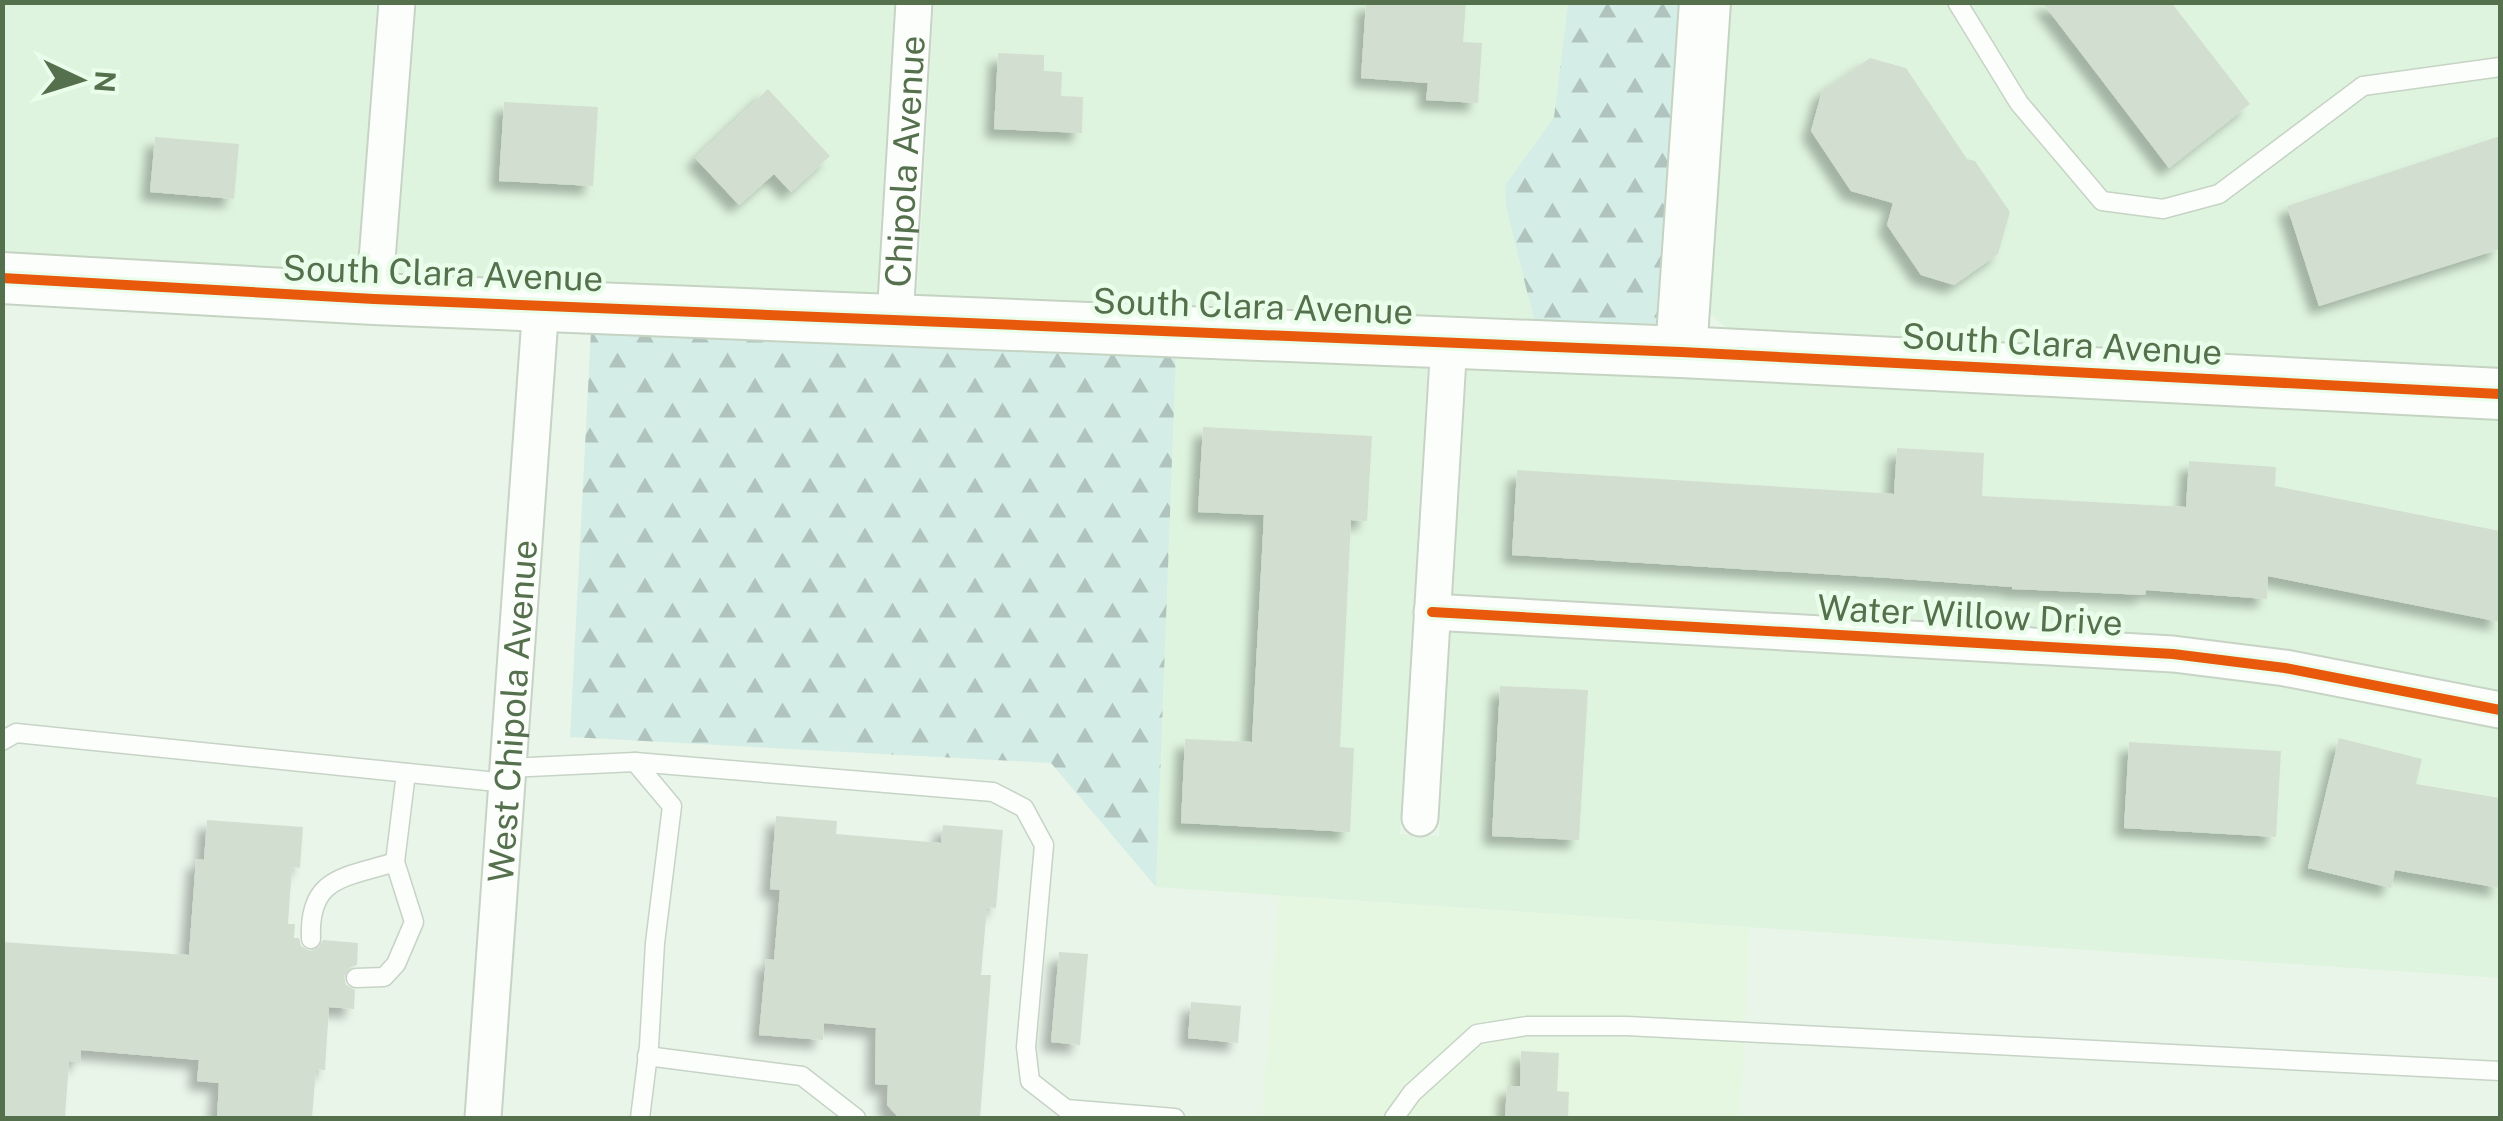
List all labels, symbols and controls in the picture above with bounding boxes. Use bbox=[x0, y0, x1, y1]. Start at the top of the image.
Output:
north arrow bbox=[30, 30, 130, 130]
street label: Chipola Avenue bbox=[876, 34, 932, 288]
text: N bbox=[88, 70, 123, 94]
street label: South Clara Avenue bbox=[282, 247, 604, 299]
street label: South Clara Avenue bbox=[1092, 280, 1414, 332]
street label: South Clara Avenue bbox=[1901, 315, 2223, 373]
street label: West Chipola Avenue bbox=[479, 538, 545, 884]
street label: Water Willow Drive bbox=[1816, 587, 2124, 643]

